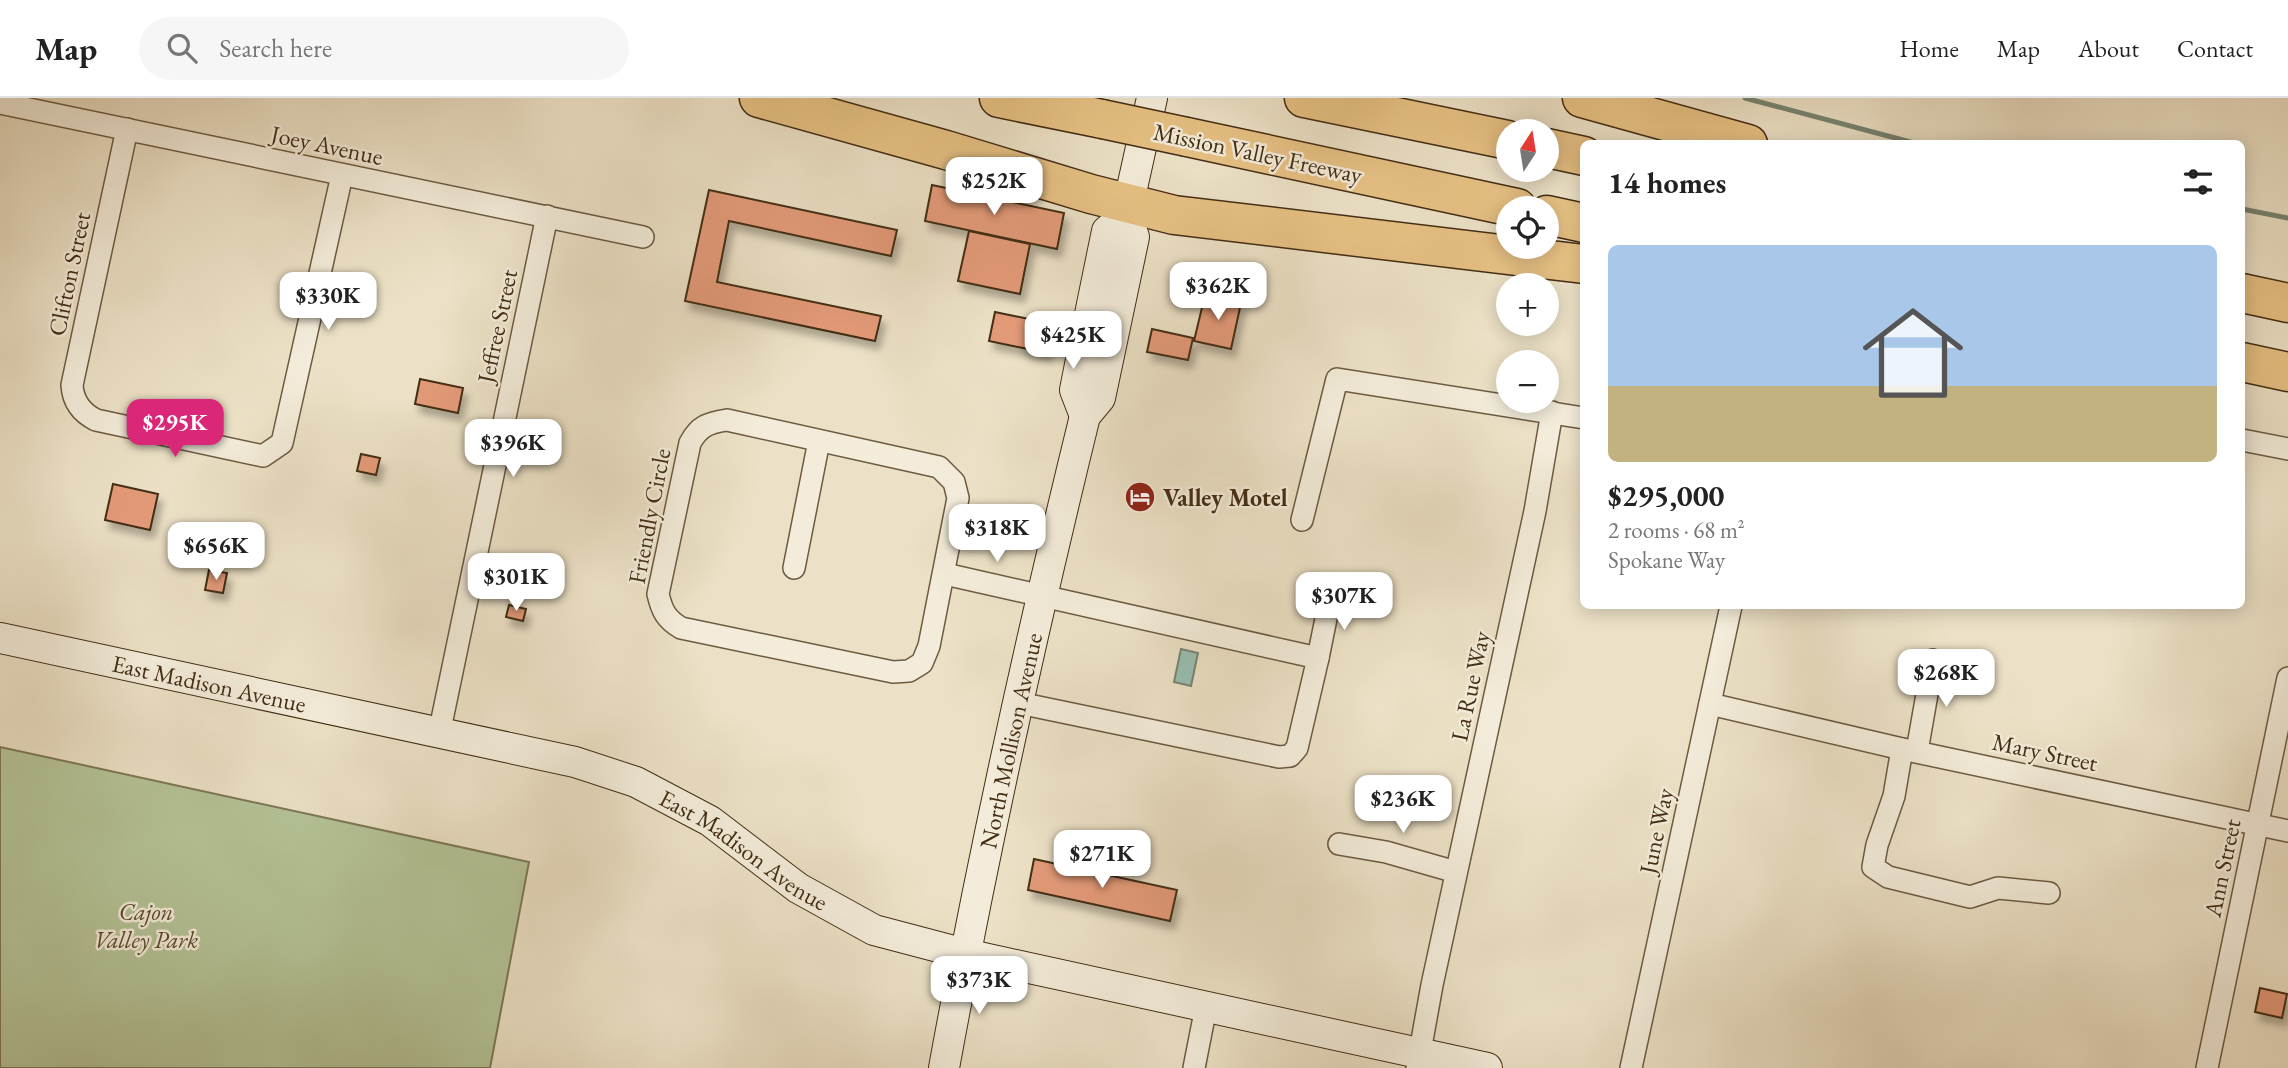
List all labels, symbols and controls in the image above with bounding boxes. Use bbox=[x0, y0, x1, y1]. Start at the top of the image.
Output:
search box bbox=[139, 17, 629, 80]
text: Map bbox=[35, 27, 97, 70]
icon: search bbox=[163, 29, 201, 67]
text: Search here bbox=[219, 31, 332, 65]
text: Home bbox=[1899, 33, 1959, 64]
text: Map bbox=[1997, 33, 2040, 64]
text: About bbox=[2078, 33, 2139, 64]
text: Contact bbox=[2177, 33, 2253, 64]
street label: Mission Valley Freeway bbox=[1151, 116, 1366, 190]
street label: Joey Avenue bbox=[266, 118, 386, 172]
north arrow bbox=[1496, 119, 1559, 182]
map controls bbox=[1496, 119, 1559, 413]
pin: $252K bbox=[945, 158, 1043, 217]
text: 14 homes bbox=[1608, 163, 1726, 202]
icon: filters bbox=[2179, 163, 2217, 201]
text: $252K bbox=[962, 165, 1026, 195]
button: locate bbox=[1496, 196, 1559, 259]
street label: Clifton Street bbox=[41, 209, 97, 339]
pin: $362K bbox=[1169, 262, 1267, 322]
street label: Jeffree Street bbox=[469, 266, 524, 388]
text: $362K bbox=[1186, 270, 1250, 300]
pin: $330K bbox=[279, 272, 377, 332]
button: + bbox=[1496, 273, 1559, 336]
text: $330K bbox=[296, 280, 360, 310]
icon: home bbox=[1850, 290, 1976, 416]
pin: $425K bbox=[1024, 312, 1122, 371]
text: $425K bbox=[1041, 319, 1105, 349]
button: − bbox=[1496, 350, 1559, 413]
pin: $295K bbox=[126, 400, 224, 459]
text: $295K bbox=[143, 407, 207, 437]
pin: $396K bbox=[464, 420, 562, 479]
text: $396K bbox=[481, 427, 545, 457]
street label: Friendly Circle bbox=[621, 446, 677, 586]
text: $295,000 bbox=[1608, 476, 1724, 515]
hotel icon: Valley Motel bbox=[1123, 480, 1157, 514]
place label: Valley Motel bbox=[1163, 482, 1288, 514]
pin: $318K bbox=[948, 504, 1046, 564]
text: $318K bbox=[965, 512, 1029, 542]
text: 2 rooms · 68 m² bbox=[1608, 515, 1745, 545]
pin: $656K bbox=[167, 522, 265, 582]
text: $656K bbox=[184, 530, 248, 560]
text: Spokane Way bbox=[1608, 545, 1725, 575]
pin: $301K bbox=[467, 554, 565, 613]
text: $301K bbox=[484, 561, 548, 591]
pin: $307K bbox=[1295, 573, 1393, 632]
text: $307K bbox=[1312, 580, 1376, 610]
street label: La Rue Way bbox=[1443, 628, 1497, 744]
street label: North Mollison Avenue bbox=[972, 630, 1049, 851]
street label: East Madison Avenue bbox=[109, 647, 309, 719]
pin: $268K bbox=[1897, 650, 1995, 709]
text: $268K bbox=[1914, 657, 1978, 687]
street label: Mary Street bbox=[1990, 726, 2101, 778]
pin: $236K bbox=[1354, 776, 1452, 835]
street label: East Madison Avenue bbox=[654, 782, 834, 917]
text: $236K bbox=[1371, 783, 1435, 813]
street label: June Way bbox=[1631, 785, 1680, 879]
street label: Ann Street bbox=[2196, 816, 2248, 921]
pin: $271K bbox=[1053, 830, 1151, 890]
text: $271K bbox=[1070, 838, 1134, 868]
park label: Cajon Valley Park bbox=[94, 896, 198, 955]
pin: $373K bbox=[930, 956, 1028, 1016]
text: $373K bbox=[947, 964, 1011, 994]

